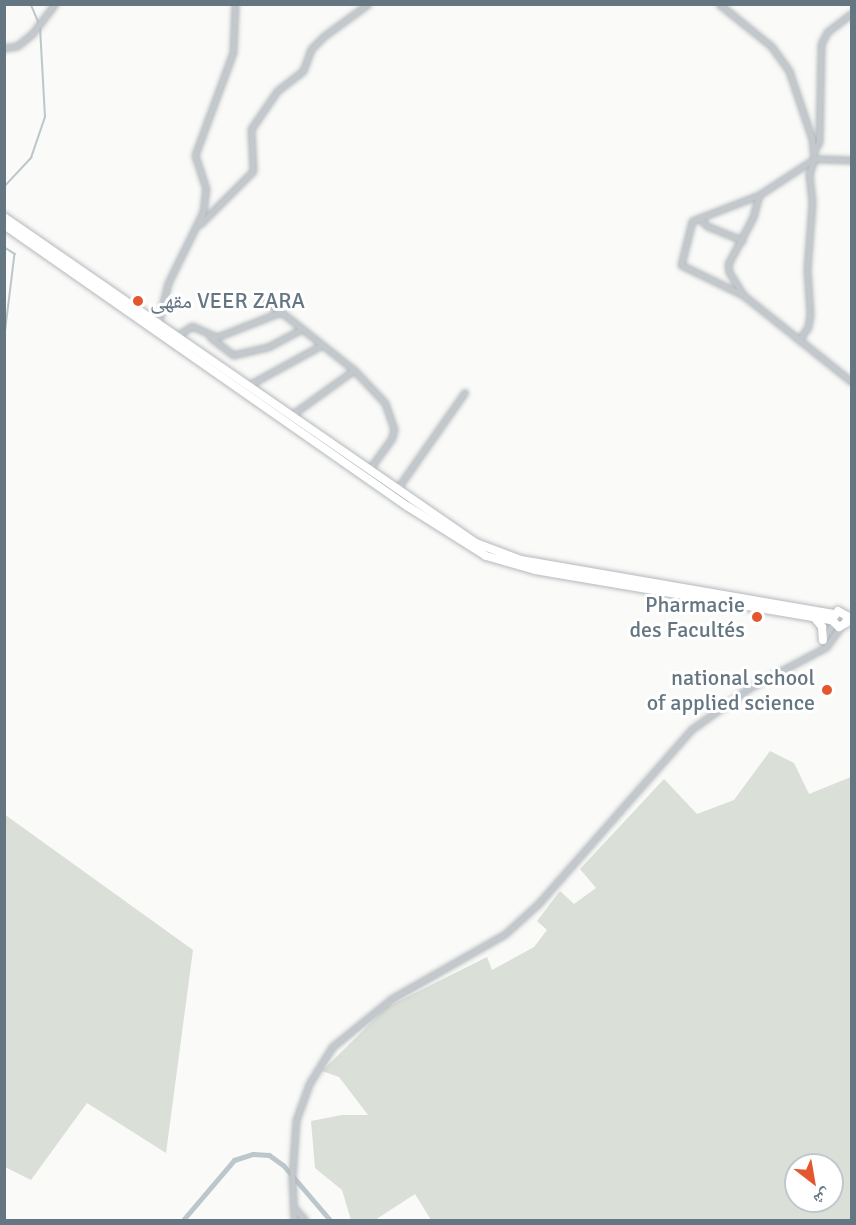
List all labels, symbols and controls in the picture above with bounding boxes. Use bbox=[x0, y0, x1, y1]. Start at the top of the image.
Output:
place label: مقهى VEER ZARA bbox=[150, 288, 305, 314]
marker: مقهى VEER ZARA bbox=[131, 294, 145, 308]
place label: Pharmacie des Facultés bbox=[629, 591, 745, 642]
marker: Pharmacie des Facultés bbox=[750, 610, 764, 624]
place label: national school of applied science bbox=[647, 664, 815, 716]
marker: national school of applied science bbox=[820, 683, 834, 697]
north arrow bbox=[784, 1153, 844, 1213]
text: ش bbox=[810, 1184, 835, 1210]

